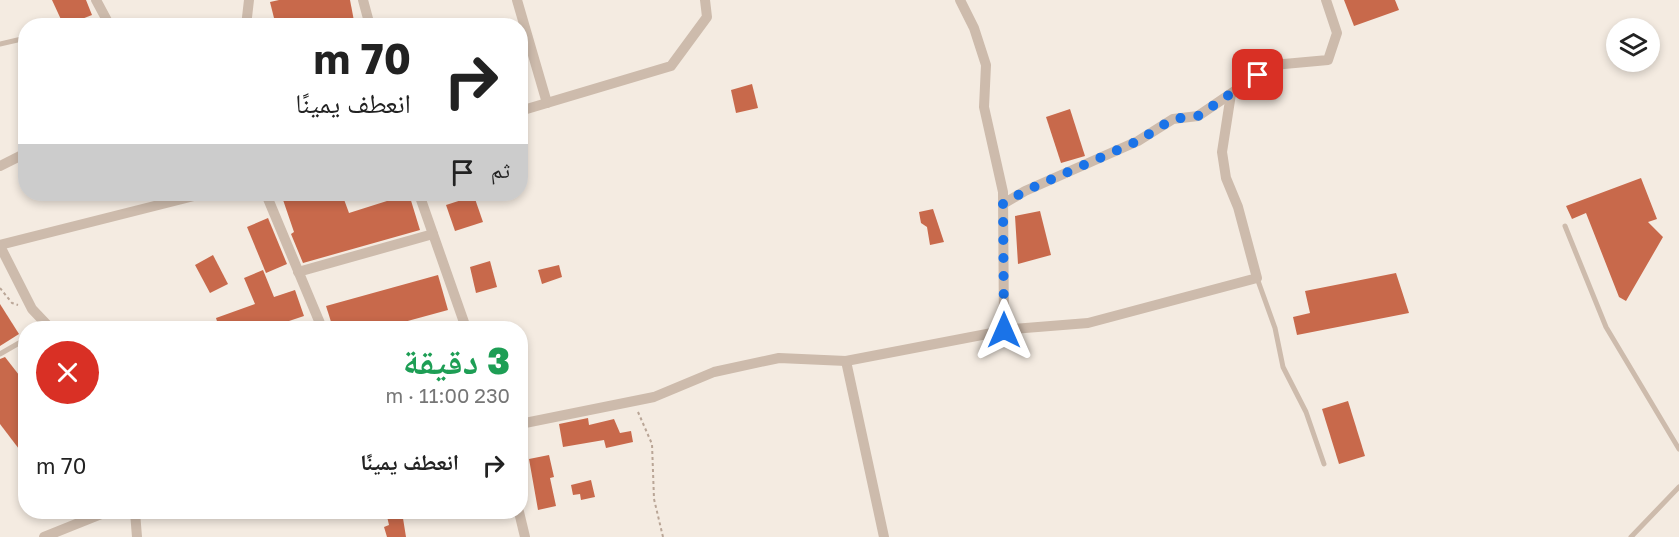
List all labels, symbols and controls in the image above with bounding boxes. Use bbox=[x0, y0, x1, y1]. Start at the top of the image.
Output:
map controls bbox=[1606, 18, 1660, 72]
button: layers bbox=[1606, 18, 1660, 72]
text: 70 m bbox=[314, 33, 411, 83]
icon: right bbox=[432, 42, 510, 120]
pin bbox=[1232, 49, 1283, 100]
icon: arrive bbox=[1241, 58, 1274, 91]
text: انعطف يمينًا bbox=[295, 87, 411, 119]
icon: arrive bbox=[446, 156, 479, 189]
text: ثم bbox=[491, 156, 510, 183]
position arrow bbox=[972, 298, 1036, 362]
text: 3 دقيقة bbox=[403, 339, 510, 382]
button: close bbox=[36, 341, 99, 404]
text: 230 m · 11:00 bbox=[385, 383, 510, 407]
text: انعطف يمينًا bbox=[360, 448, 459, 475]
icon: right bbox=[477, 449, 510, 482]
text: 70 m bbox=[36, 452, 86, 479]

